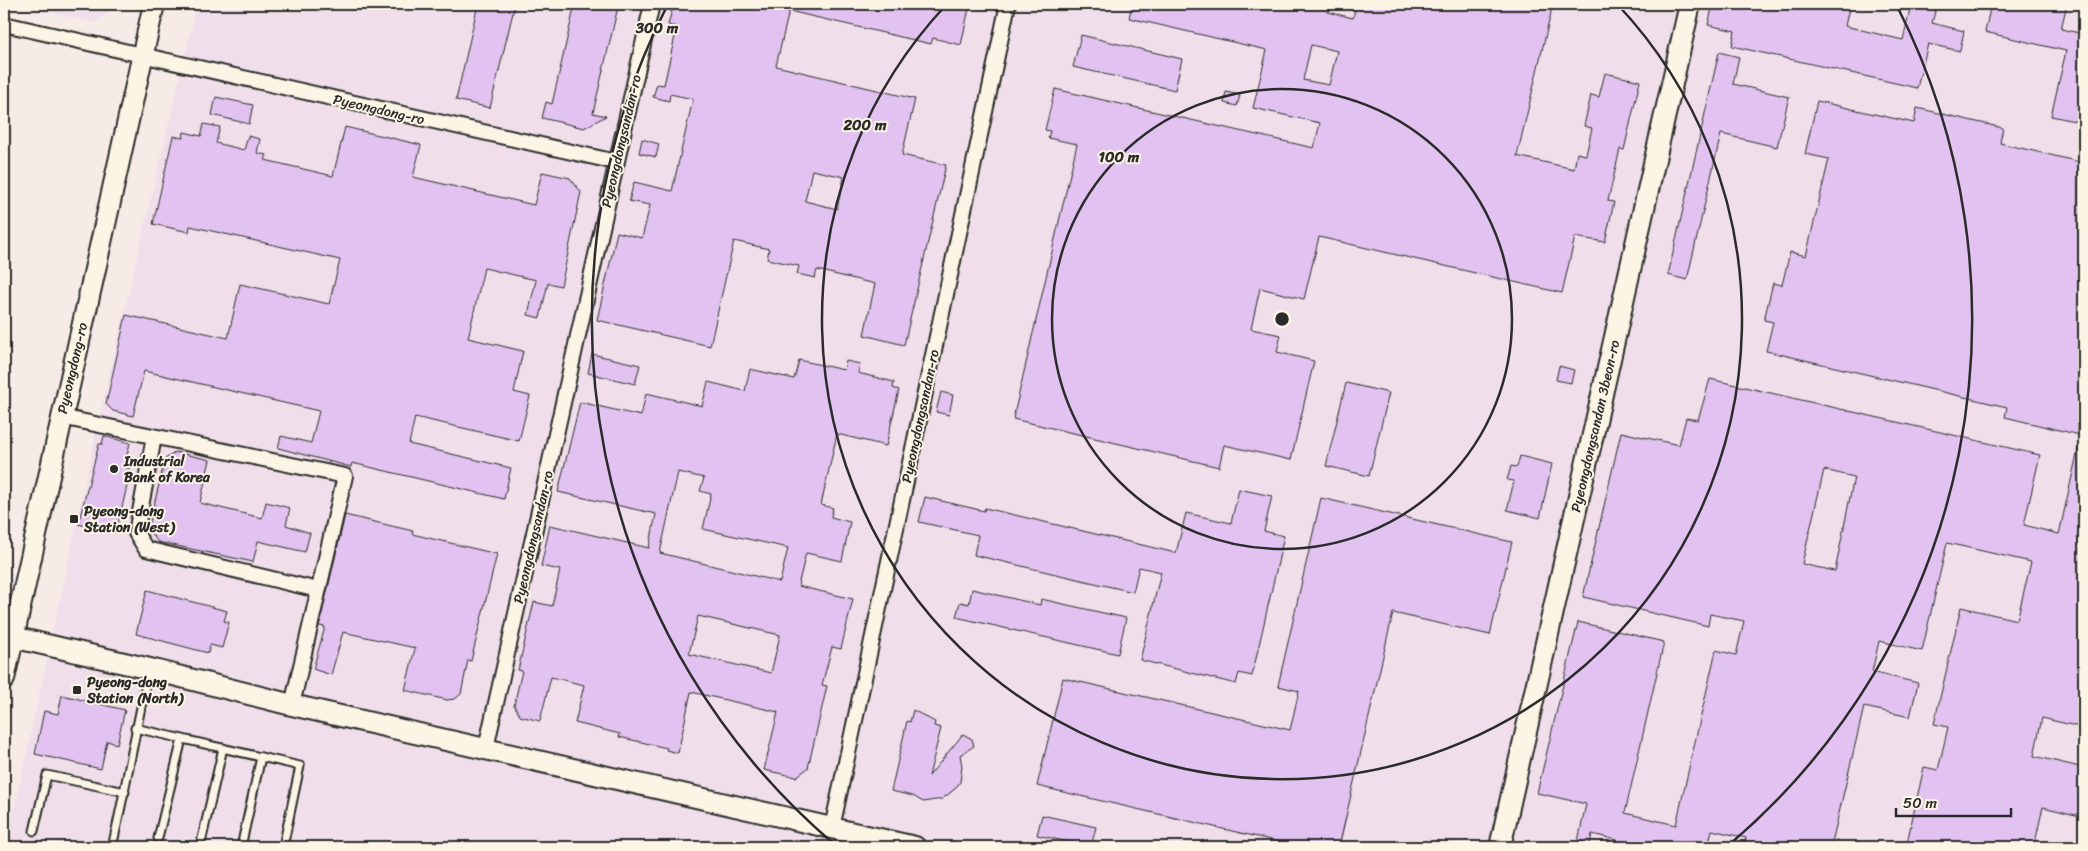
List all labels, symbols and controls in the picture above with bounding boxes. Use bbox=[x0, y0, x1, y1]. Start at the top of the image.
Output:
text: 300 m bbox=[635, 15, 679, 41]
street label: Pyeongdongsandan-ro bbox=[594, 72, 649, 210]
street label: Pyeongdong-ro bbox=[331, 87, 427, 132]
text: 200 m bbox=[842, 112, 887, 138]
text: 100 m bbox=[1099, 144, 1140, 170]
centre of rings bbox=[1273, 310, 1291, 328]
street label: Pyeongdong-ro bbox=[50, 320, 95, 416]
street label: Pyeongdongsandan 3beon-ro bbox=[1563, 337, 1627, 515]
street label: Pyeongdongsandan-ro bbox=[894, 347, 947, 485]
place label: Industrial Bank of Korea bbox=[123, 449, 211, 490]
marker: Industrial Bank of Korea bbox=[108, 463, 120, 475]
street label: Pyeongdongsandan-ro bbox=[506, 468, 561, 606]
place label: Pyeong-dong Station (West) bbox=[83, 499, 176, 540]
marker: Pyeong-dong Station (West) bbox=[68, 513, 80, 525]
place label: Pyeong-dong Station (North) bbox=[86, 670, 184, 711]
marker: Pyeong-dong Station (North) bbox=[71, 684, 83, 696]
scale bar bbox=[1896, 786, 2010, 818]
text: 50 m bbox=[1903, 790, 1938, 816]

